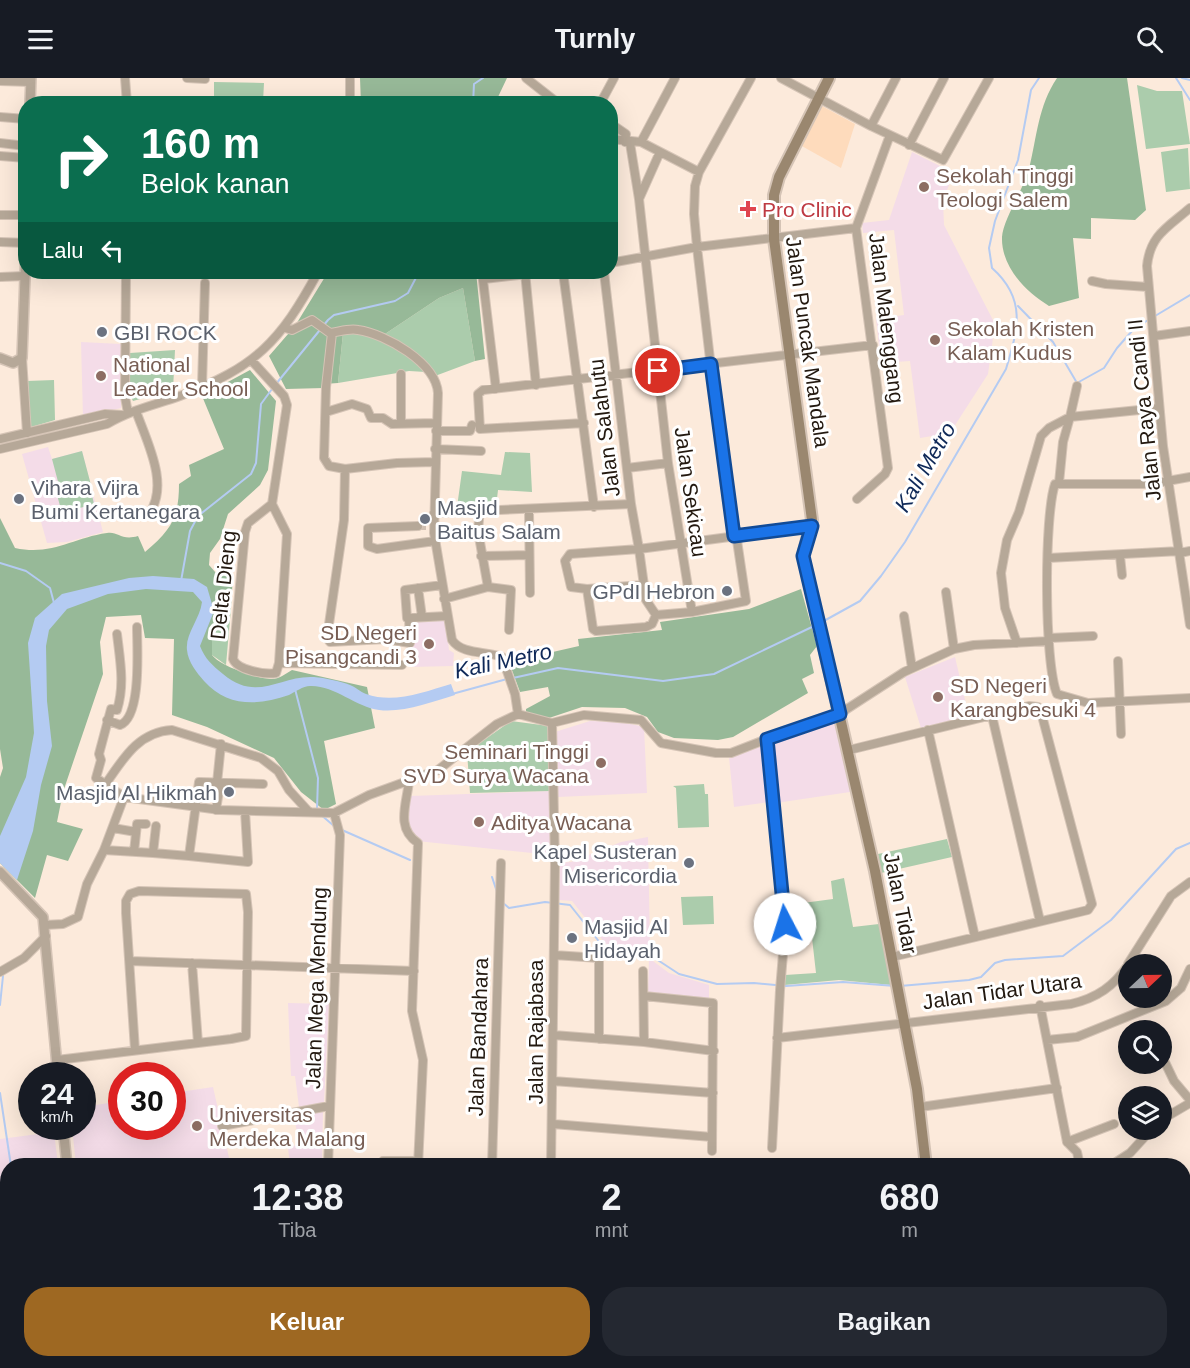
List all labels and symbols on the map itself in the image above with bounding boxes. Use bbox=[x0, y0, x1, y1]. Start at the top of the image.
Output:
place label: Sekolah Tinggi Teologi Salem bbox=[936, 164, 1074, 211]
marker: Sekolah Tinggi Teologi Salem bbox=[917, 180, 931, 194]
place label: Pro Clinic bbox=[762, 198, 852, 221]
marker: Pro Clinic bbox=[739, 200, 757, 218]
street label: Jalan Malenggang bbox=[865, 231, 909, 405]
street label: Jalan Puncak Mandala bbox=[782, 235, 834, 449]
place label: Sekolah Kristen Kalam Kudus bbox=[947, 317, 1094, 364]
street label: Jalan Raya Candi II bbox=[1123, 318, 1165, 502]
place label: GBI ROCK bbox=[114, 321, 217, 344]
marker: GBI ROCK bbox=[95, 325, 109, 339]
marker: Sekolah Kristen Kalam Kudus bbox=[928, 333, 942, 347]
pin bbox=[632, 345, 683, 396]
place label: National Leader School bbox=[113, 353, 248, 400]
street label: Jalan Salahutu bbox=[584, 358, 624, 498]
marker: National Leader School bbox=[94, 369, 108, 383]
water label: Kali Metro bbox=[889, 418, 961, 516]
street label: Jalan Sekicau bbox=[671, 426, 711, 558]
place label: Vihara Vijra Bumi Kertanegara bbox=[31, 476, 201, 523]
marker: Vihara Vijra Bumi Kertanegara bbox=[12, 492, 26, 506]
place label: Masjid Baitus Salam bbox=[437, 496, 561, 543]
marker: Masjid Baitus Salam bbox=[418, 512, 432, 526]
street label: Delta Dieng bbox=[206, 529, 240, 641]
place label: GPdI Hebron bbox=[592, 580, 715, 603]
marker: GPdI Hebron bbox=[720, 584, 734, 598]
place label: SD Negeri Pisangcandi 3 bbox=[285, 621, 417, 668]
marker: SD Negeri Pisangcandi 3 bbox=[422, 637, 436, 651]
water label: Kali Metro bbox=[452, 638, 554, 684]
place label: SD Negeri Karangbesuki 4 bbox=[950, 674, 1096, 721]
marker: SD Negeri Karangbesuki 4 bbox=[931, 690, 945, 704]
place label: Seminari Tinggi SVD Surya Wacana bbox=[403, 740, 589, 787]
marker: Seminari Tinggi SVD Surya Wacana bbox=[594, 756, 608, 770]
place label: Masjid Al Hikmah bbox=[56, 781, 217, 804]
marker: Masjid Al Hikmah bbox=[222, 785, 236, 799]
place label: Aditya Wacana bbox=[491, 811, 632, 834]
marker: Aditya Wacana bbox=[472, 815, 486, 829]
place label: Kapel Susteran Misericordia bbox=[533, 840, 677, 887]
street label: Jalan Tidar bbox=[880, 850, 922, 956]
marker: Kapel Susteran Misericordia bbox=[682, 856, 696, 870]
street label: Jalan Mega Mendung bbox=[301, 887, 331, 1089]
position arrow bbox=[753, 892, 817, 956]
place label: Masjid Al Hidayah bbox=[584, 915, 668, 962]
marker: Masjid Al Hidayah bbox=[565, 931, 579, 945]
north arrow bbox=[1118, 954, 1172, 1008]
street label: Jalan Bandahara bbox=[464, 957, 492, 1117]
street label: Jalan Rajabasa bbox=[524, 959, 547, 1104]
street label: Jalan Tidar Utara bbox=[921, 968, 1083, 1014]
speed limit sign: 30 bbox=[108, 1062, 186, 1140]
place label: Universitas Merdeka Malang bbox=[209, 1103, 365, 1150]
marker: Universitas Merdeka Malang bbox=[190, 1119, 204, 1133]

